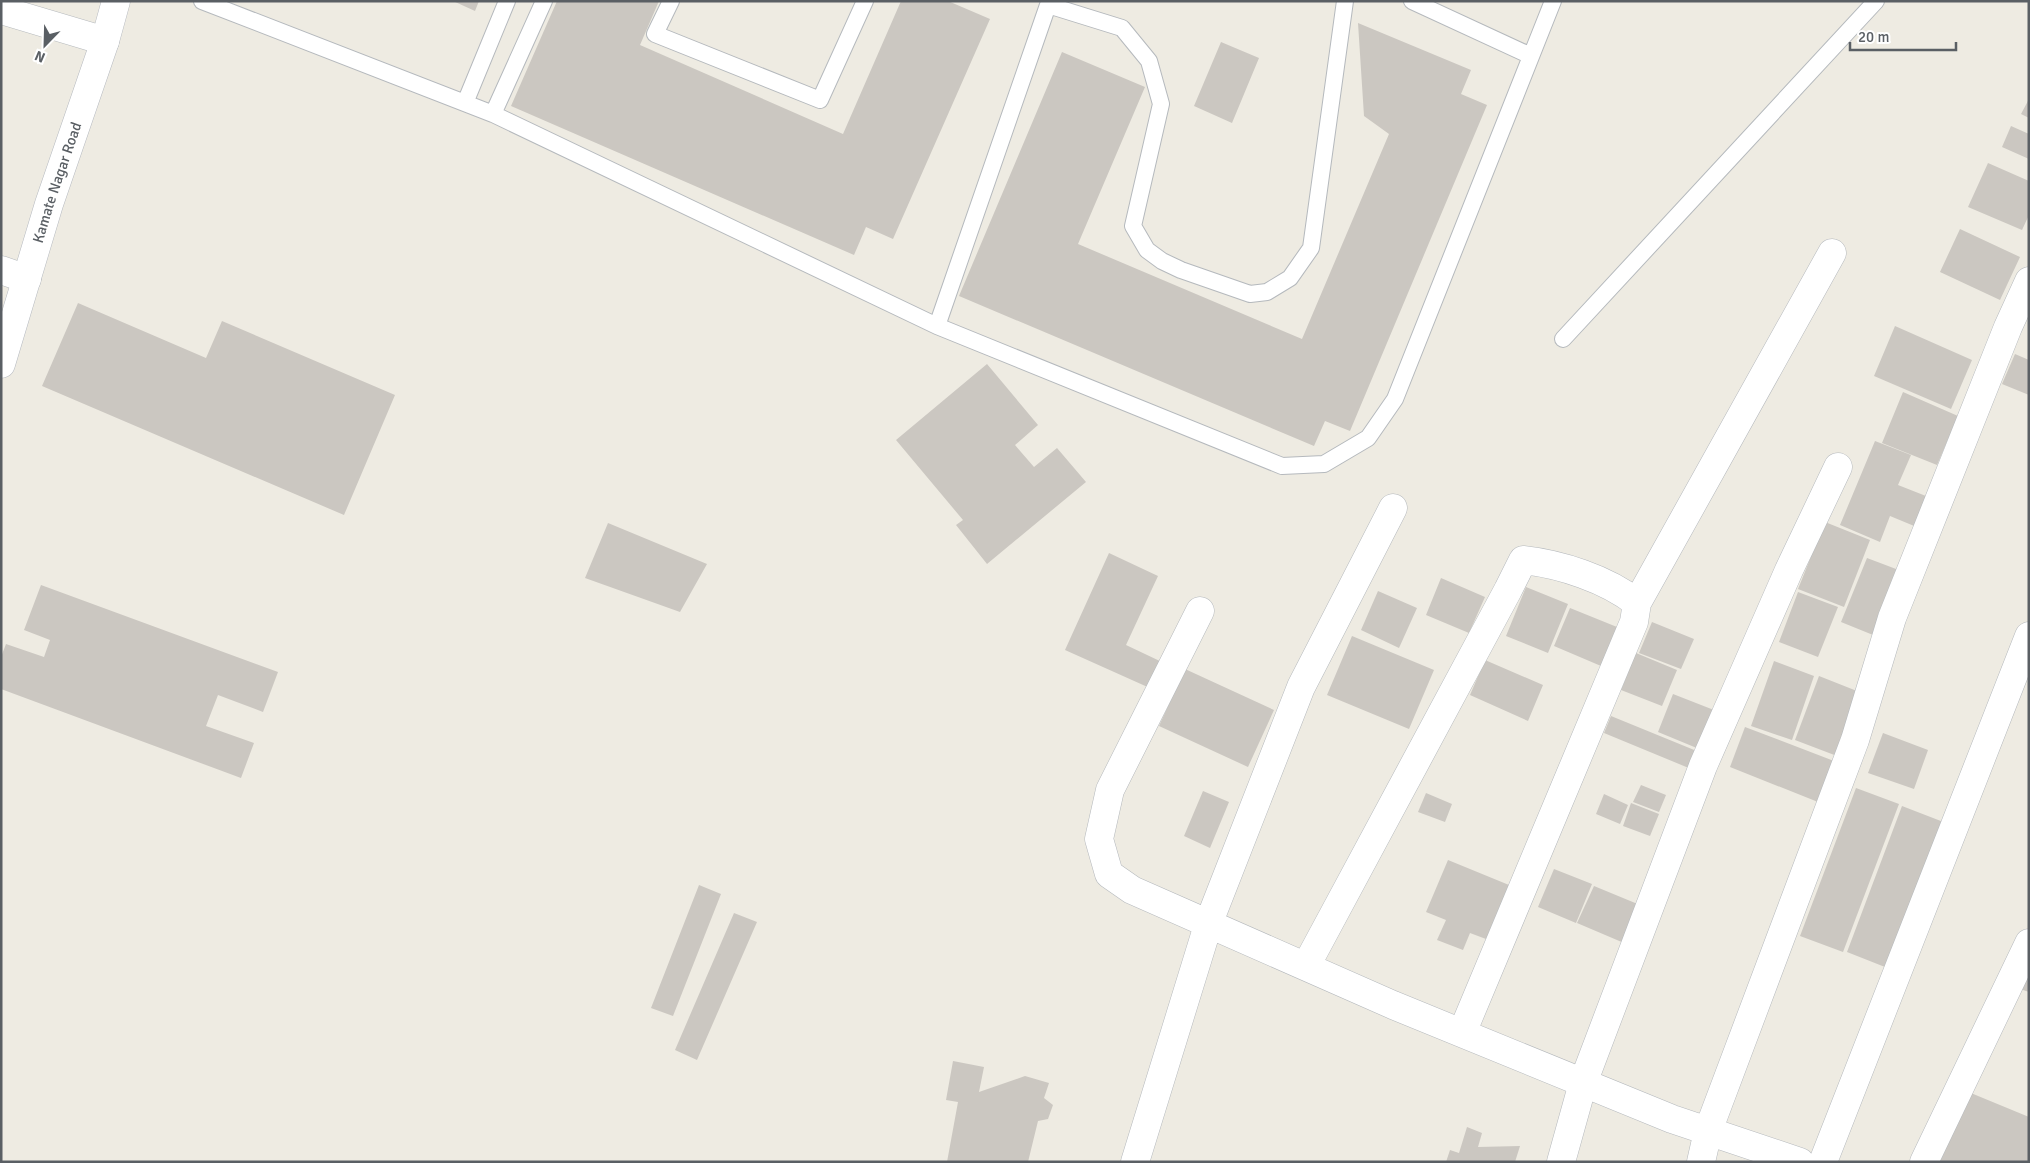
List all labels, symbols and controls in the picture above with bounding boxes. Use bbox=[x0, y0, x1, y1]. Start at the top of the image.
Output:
north arrow bbox=[20, 20, 70, 70]
scale bar bbox=[1850, 20, 1956, 52]
text: 20 m bbox=[1858, 28, 1889, 46]
text: N bbox=[32, 47, 48, 66]
street label: Kamate Nagar Road bbox=[29, 120, 85, 245]

